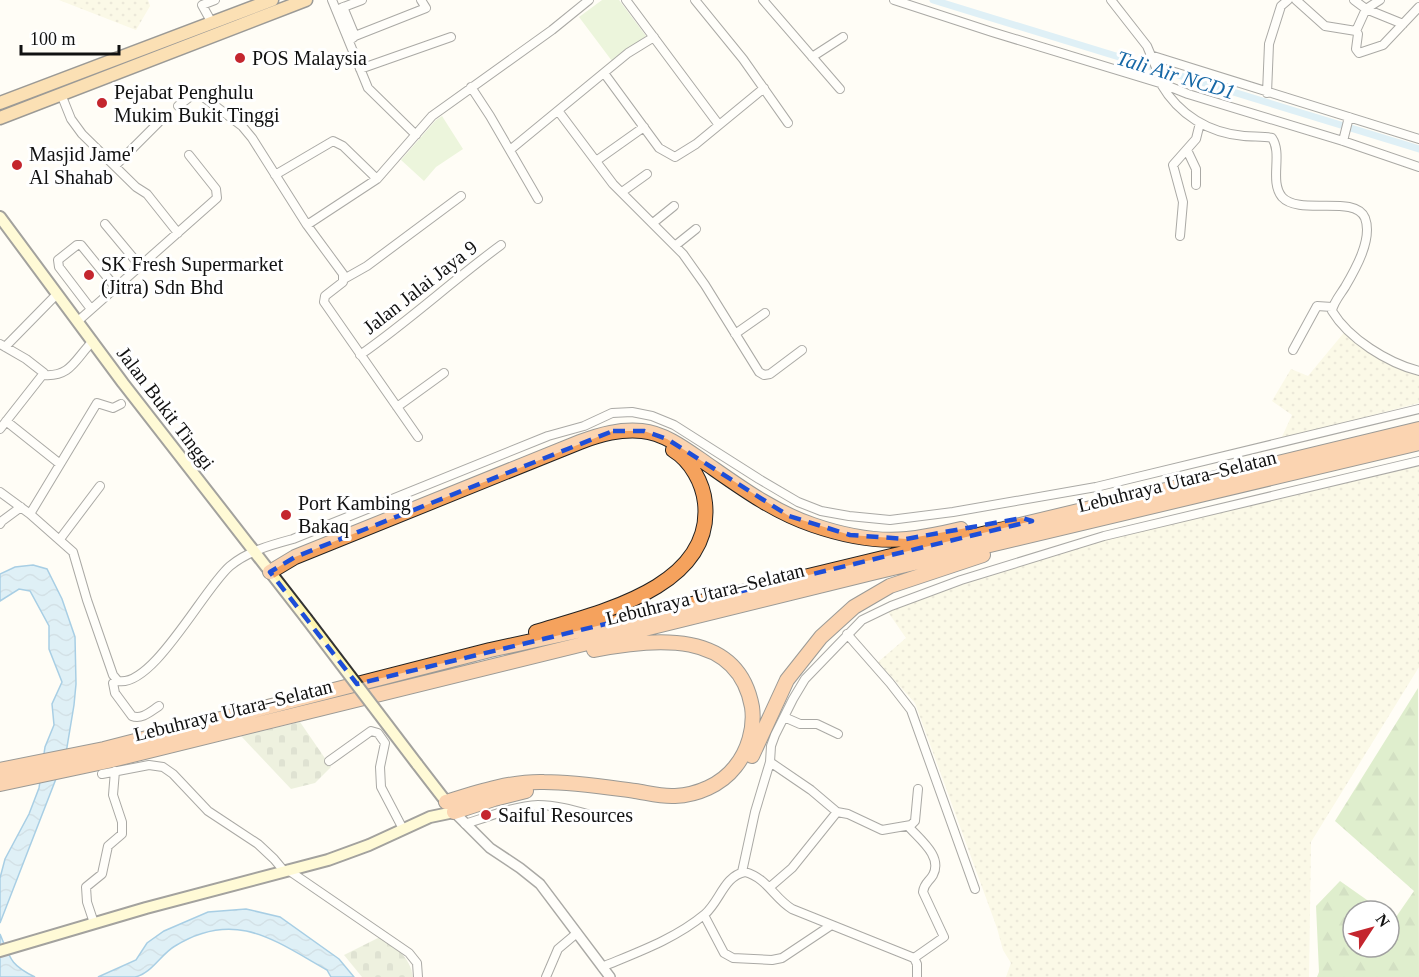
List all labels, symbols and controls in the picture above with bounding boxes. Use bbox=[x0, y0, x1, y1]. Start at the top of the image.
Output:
scale bar bbox=[21, 18, 118, 56]
text: 100 m bbox=[30, 29, 76, 49]
water label: Tali Air NCD1 bbox=[1114, 46, 1238, 104]
place label: POS Malaysia bbox=[252, 47, 367, 70]
marker: POS Malaysia bbox=[233, 51, 247, 65]
place label: Pejabat Penghulu Mukim Bukit Tinggi bbox=[114, 81, 280, 127]
marker: Pejabat Penghulu Mukim Bukit Tinggi bbox=[95, 96, 109, 110]
place label: Masjid Jame' Al Shahab bbox=[29, 143, 134, 188]
marker: Masjid Jame' Al Shahab bbox=[10, 158, 24, 172]
street label: Jalan Jalai Jaya 9 bbox=[359, 236, 482, 339]
place label: SK Fresh Supermarket (Jitra) Sdn Bhd bbox=[101, 253, 284, 299]
marker: SK Fresh Supermarket (Jitra) Sdn Bhd bbox=[82, 268, 96, 282]
street label: Jalan Bukit Tinggi bbox=[112, 342, 220, 475]
street label: Lebuhraya Utara–Selatan bbox=[1075, 446, 1279, 517]
place label: Port Kambing Bakaq bbox=[298, 492, 411, 538]
marker: Port Kambing Bakaq bbox=[279, 508, 293, 522]
street label: Lebuhraya Utara–Selatan bbox=[603, 559, 807, 630]
street label: Lebuhraya Utara–Selatan bbox=[131, 675, 335, 746]
place label: Saiful Resources bbox=[498, 804, 633, 826]
marker: Saiful Resources bbox=[479, 808, 493, 822]
north arrow bbox=[1341, 899, 1401, 959]
text: N bbox=[1372, 911, 1393, 931]

